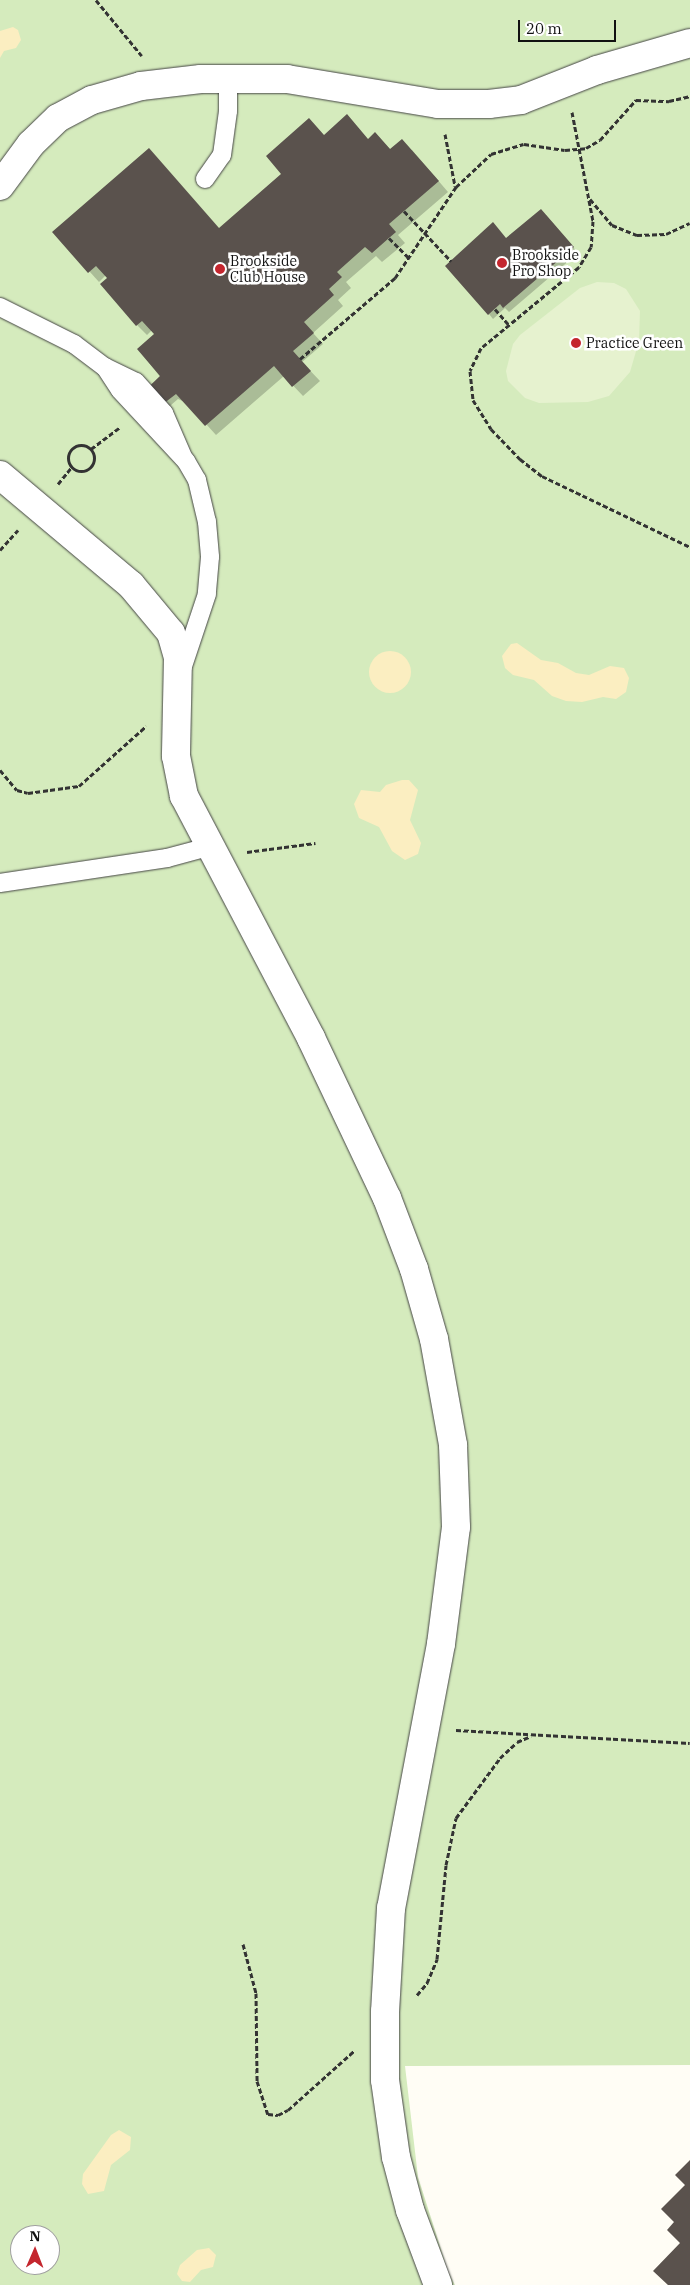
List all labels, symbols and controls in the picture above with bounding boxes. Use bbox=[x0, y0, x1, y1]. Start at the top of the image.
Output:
scale bar bbox=[520, 10, 618, 42]
text: 20 m bbox=[526, 19, 562, 38]
place label: Brookside Pro Shop bbox=[512, 247, 579, 280]
place label: Brookside Club House bbox=[230, 253, 305, 286]
marker: Brookside Pro Shop bbox=[496, 257, 508, 269]
marker: Brookside Club House bbox=[214, 263, 226, 275]
place label: Practice Green bbox=[586, 335, 683, 351]
marker: Practice Green bbox=[570, 337, 582, 349]
north arrow bbox=[10, 2225, 60, 2275]
text: N bbox=[30, 2227, 41, 2245]

